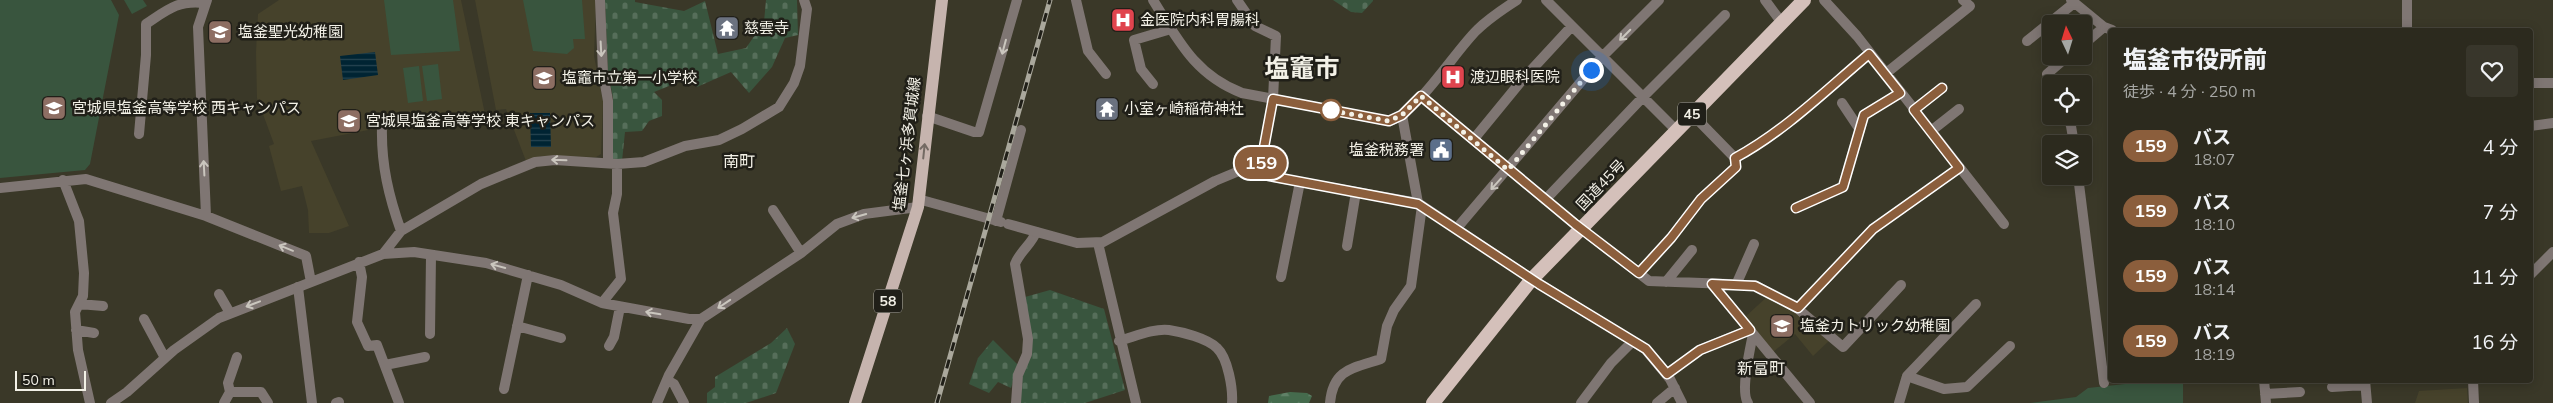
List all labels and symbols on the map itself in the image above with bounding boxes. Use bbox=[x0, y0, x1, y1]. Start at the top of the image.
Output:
hospital icon: 金医院内科胃腸科 bbox=[1110, 7, 1136, 33]
place label: 金医院内科胃腸科 bbox=[1140, 10, 1260, 29]
temple icon: 慈雲寺 bbox=[714, 15, 740, 41]
north arrow bbox=[2042, 15, 2092, 65]
place label: 慈雲寺 bbox=[744, 18, 789, 37]
school or university icon: 塩釜聖光幼稚園 bbox=[207, 19, 233, 45]
place label: 塩釜聖光幼稚園 bbox=[238, 22, 343, 41]
one-way arrow bbox=[1619, 28, 1631, 41]
one-way arrow bbox=[999, 39, 1008, 55]
one-way arrow bbox=[597, 40, 606, 56]
district label: 塩竈市 bbox=[1264, 52, 1340, 83]
your location bbox=[1579, 58, 1604, 83]
hospital icon: 渡辺眼科医院 bbox=[1440, 64, 1466, 90]
school or university icon: 塩竈市立第一小学校 bbox=[531, 65, 557, 91]
place label: 渡辺眼科医院 bbox=[1470, 67, 1560, 86]
place label: 塩竈市立第一小学校 bbox=[562, 68, 697, 87]
street label: 塩釜七ヶ浜多賀城線 bbox=[889, 76, 924, 212]
school or university icon: 宮城県塩釜高等学校 西キャンパス bbox=[41, 95, 67, 121]
temple icon: 小室ヶ崎稲荷神社 bbox=[1094, 96, 1120, 122]
place label: 宮城県塩釜高等学校 西キャンパス bbox=[72, 98, 301, 117]
place label: 小室ヶ崎稲荷神社 bbox=[1124, 99, 1244, 118]
unlabelled marker bbox=[1320, 99, 1342, 121]
road number: 45 bbox=[1678, 102, 1706, 126]
school or university icon: 宮城県塩釜高等学校 東キャンパス bbox=[336, 108, 362, 134]
place label: 宮城県塩釜高等学校 東キャンパス bbox=[366, 111, 595, 130]
public building icon: 塩釜税務署 bbox=[1428, 137, 1454, 163]
place label: 塩釜税務署 bbox=[1349, 140, 1424, 159]
one-way arrow bbox=[919, 143, 928, 159]
line badge: 159 bbox=[1232, 147, 1290, 179]
district label: 南町 bbox=[723, 151, 755, 171]
street label: 国道45号 bbox=[1572, 155, 1629, 214]
one-way arrow bbox=[551, 156, 567, 165]
one-way arrow bbox=[200, 160, 209, 176]
one-way arrow bbox=[1490, 178, 1502, 191]
one-way arrow bbox=[851, 212, 867, 221]
one-way arrow bbox=[278, 243, 294, 252]
one-way arrow bbox=[491, 261, 507, 271]
road number: 58 bbox=[874, 290, 902, 312]
one-way arrow bbox=[717, 299, 731, 309]
one-way arrow bbox=[245, 301, 260, 310]
one-way arrow bbox=[646, 307, 662, 317]
school or university icon: 塩釜カトリック幼稚園 bbox=[1769, 313, 1795, 339]
place label: 塩釜カトリック幼稚園 bbox=[1800, 316, 1950, 335]
district label: 新富町 bbox=[1737, 358, 1785, 378]
scale bar bbox=[15, 368, 86, 391]

